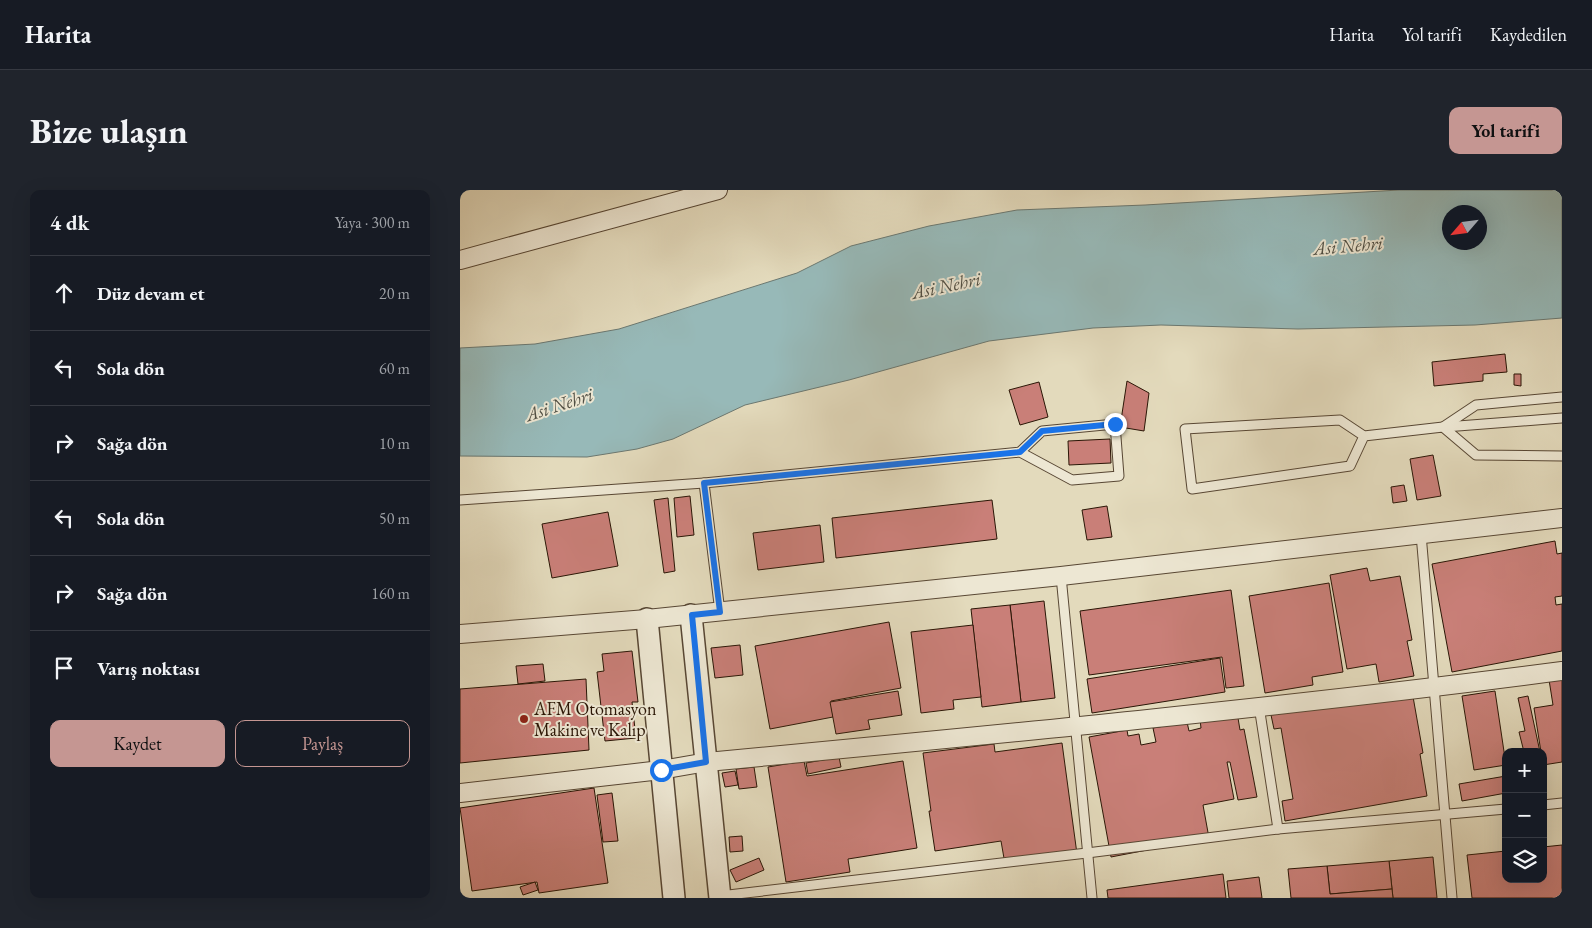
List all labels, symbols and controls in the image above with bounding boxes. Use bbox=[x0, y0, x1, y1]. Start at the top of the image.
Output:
text: Harita bbox=[25, 19, 91, 50]
text: Harita bbox=[1329, 23, 1374, 46]
text: Yol tarifi bbox=[1402, 23, 1462, 46]
text: Kaydedilen bbox=[1490, 23, 1567, 46]
button: Yol tarifi bbox=[1449, 107, 1562, 154]
text: Bize ulaşın bbox=[30, 108, 188, 153]
north arrow bbox=[1442, 205, 1487, 250]
text: 4 dk bbox=[50, 209, 89, 236]
text: Yaya · 300 m bbox=[335, 212, 410, 233]
water label: Asi Nehri bbox=[1310, 230, 1385, 261]
water label: Asi Nehri bbox=[907, 266, 984, 305]
icon: ahead bbox=[50, 279, 78, 307]
text: Düz devam et bbox=[97, 281, 205, 306]
text: 20 m bbox=[379, 283, 410, 304]
icon: left bbox=[50, 354, 78, 382]
text: Sola dön bbox=[97, 356, 165, 381]
text: 60 m bbox=[379, 358, 410, 379]
water label: Asi Nehri bbox=[520, 381, 598, 428]
route end bbox=[1104, 413, 1127, 436]
icon: right bbox=[50, 429, 78, 457]
text: Sağa dön bbox=[97, 431, 168, 456]
text: 10 m bbox=[379, 433, 410, 454]
icon: left bbox=[50, 504, 78, 532]
text: Sola dön bbox=[97, 506, 165, 531]
text: 50 m bbox=[379, 508, 410, 529]
icon: right bbox=[50, 579, 78, 607]
text: Sağa dön bbox=[97, 581, 168, 606]
text: 160 m bbox=[371, 583, 410, 604]
icon: arrive bbox=[50, 654, 78, 682]
text: Varış noktası bbox=[97, 656, 200, 681]
place label: AFM Otomasyon Makine ve Kalıp bbox=[533, 697, 657, 741]
marker: AFM Otomasyon Makine ve Kalıp bbox=[518, 713, 530, 725]
button: Kaydet bbox=[50, 720, 225, 767]
button: Paylaş bbox=[235, 720, 410, 767]
map controls bbox=[1502, 748, 1547, 883]
button: + bbox=[1502, 748, 1547, 793]
route start bbox=[650, 759, 673, 782]
button: − bbox=[1502, 793, 1547, 838]
button: layers bbox=[1502, 838, 1547, 883]

